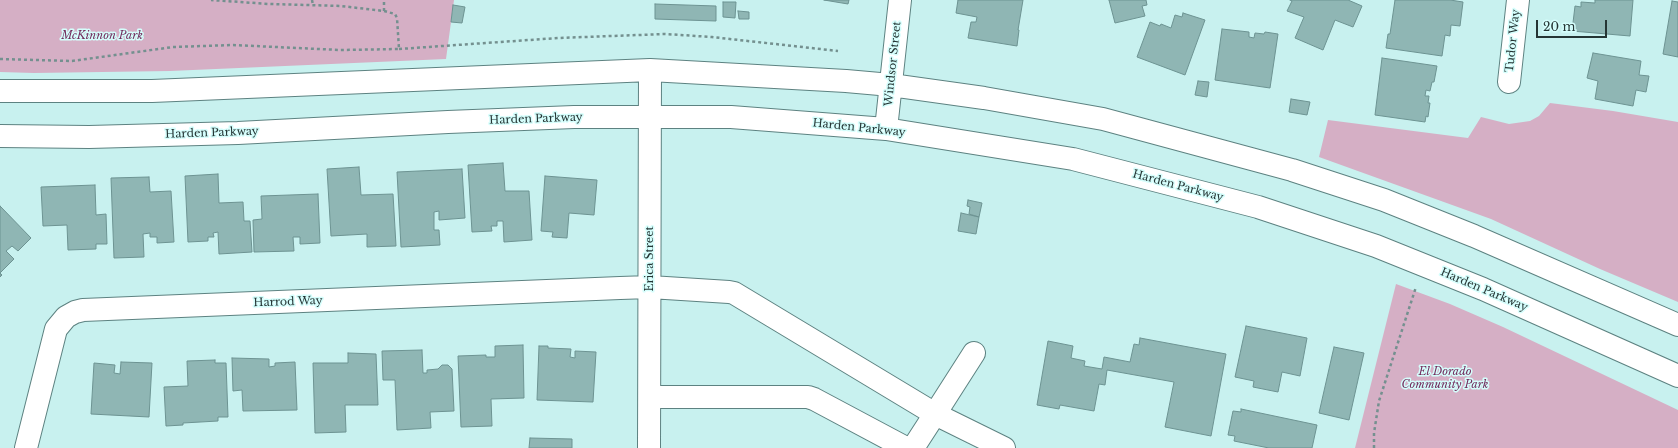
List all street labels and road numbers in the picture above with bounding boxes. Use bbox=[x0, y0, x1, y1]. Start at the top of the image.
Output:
street label: Tudor Way bbox=[1503, 9, 1523, 73]
street label: Windsor Street bbox=[882, 21, 904, 107]
street label: Harden Parkway bbox=[489, 111, 583, 127]
street label: Harden Parkway bbox=[812, 117, 906, 139]
street label: Harden Parkway bbox=[165, 125, 259, 141]
street label: Harden Parkway bbox=[1131, 168, 1225, 204]
street label: Erica Street bbox=[643, 226, 657, 292]
street label: Harden Parkway bbox=[1438, 266, 1530, 314]
street label: Harrod Way bbox=[253, 294, 323, 310]

